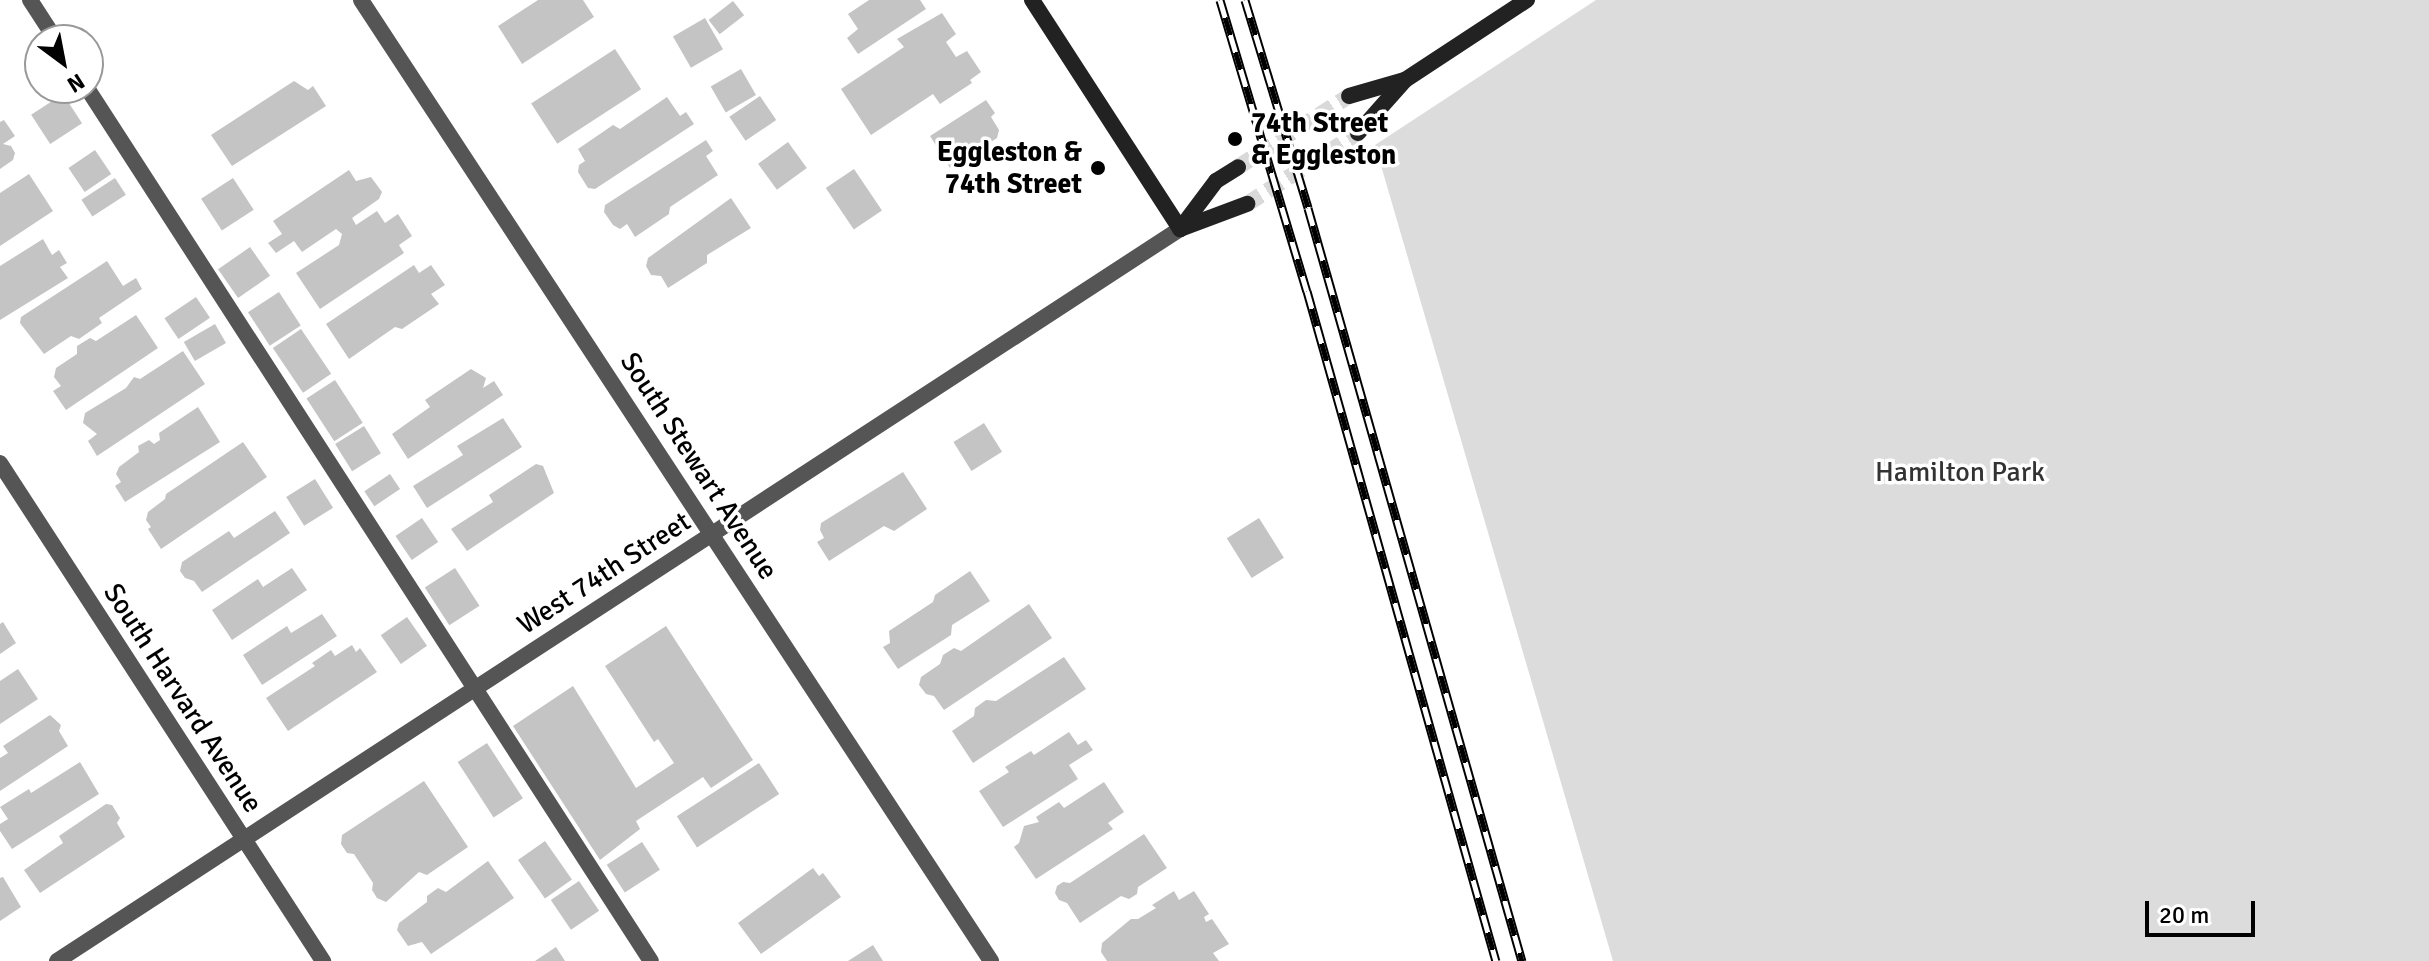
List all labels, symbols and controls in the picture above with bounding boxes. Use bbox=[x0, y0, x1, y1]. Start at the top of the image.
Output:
north arrow bbox=[24, 24, 104, 104]
text: N bbox=[62, 68, 90, 99]
place label: 74th Street & Eggleston bbox=[1251, 106, 1396, 172]
marker: 74th Street & Eggleston bbox=[1226, 130, 1244, 148]
place label: Eggleston & 74th Street bbox=[937, 135, 1082, 201]
marker: Eggleston & 74th Street bbox=[1089, 159, 1107, 177]
street label: South Stewart Avenue bbox=[613, 346, 785, 586]
park label: Hamilton Park bbox=[1875, 455, 2045, 489]
street label: West 74th Street bbox=[511, 505, 697, 641]
street label: South Harvard Avenue bbox=[96, 577, 270, 819]
scale bar bbox=[2149, 885, 2259, 935]
text: 20 m bbox=[2159, 900, 2209, 930]

